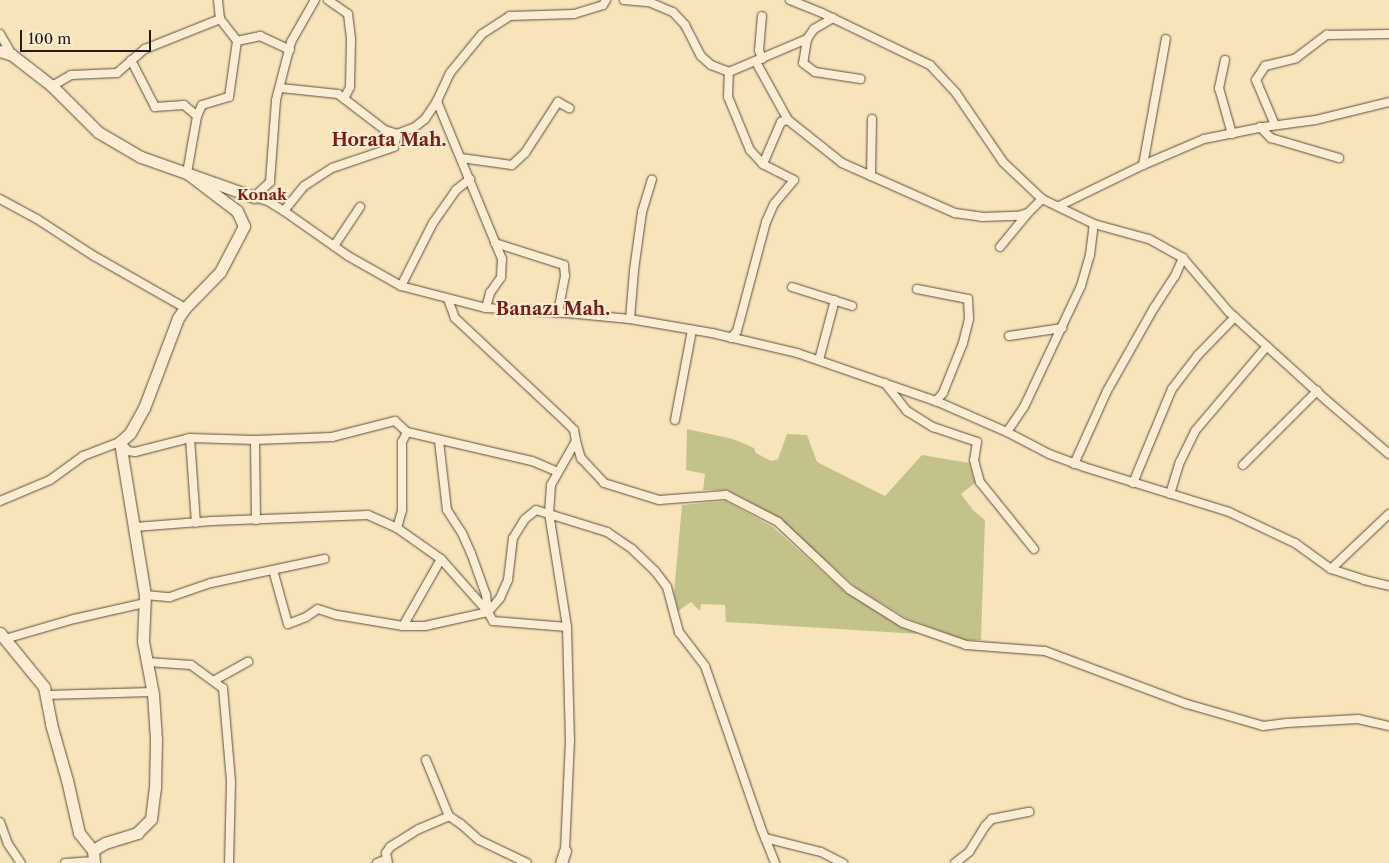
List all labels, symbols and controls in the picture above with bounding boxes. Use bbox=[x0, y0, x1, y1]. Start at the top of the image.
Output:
scale bar bbox=[22, 20, 154, 52]
text: 100 m bbox=[28, 29, 71, 48]
district label: Horata Mah. bbox=[331, 129, 447, 151]
district label: Konak bbox=[237, 186, 287, 204]
district label: Banazı Mah. bbox=[496, 298, 610, 320]

